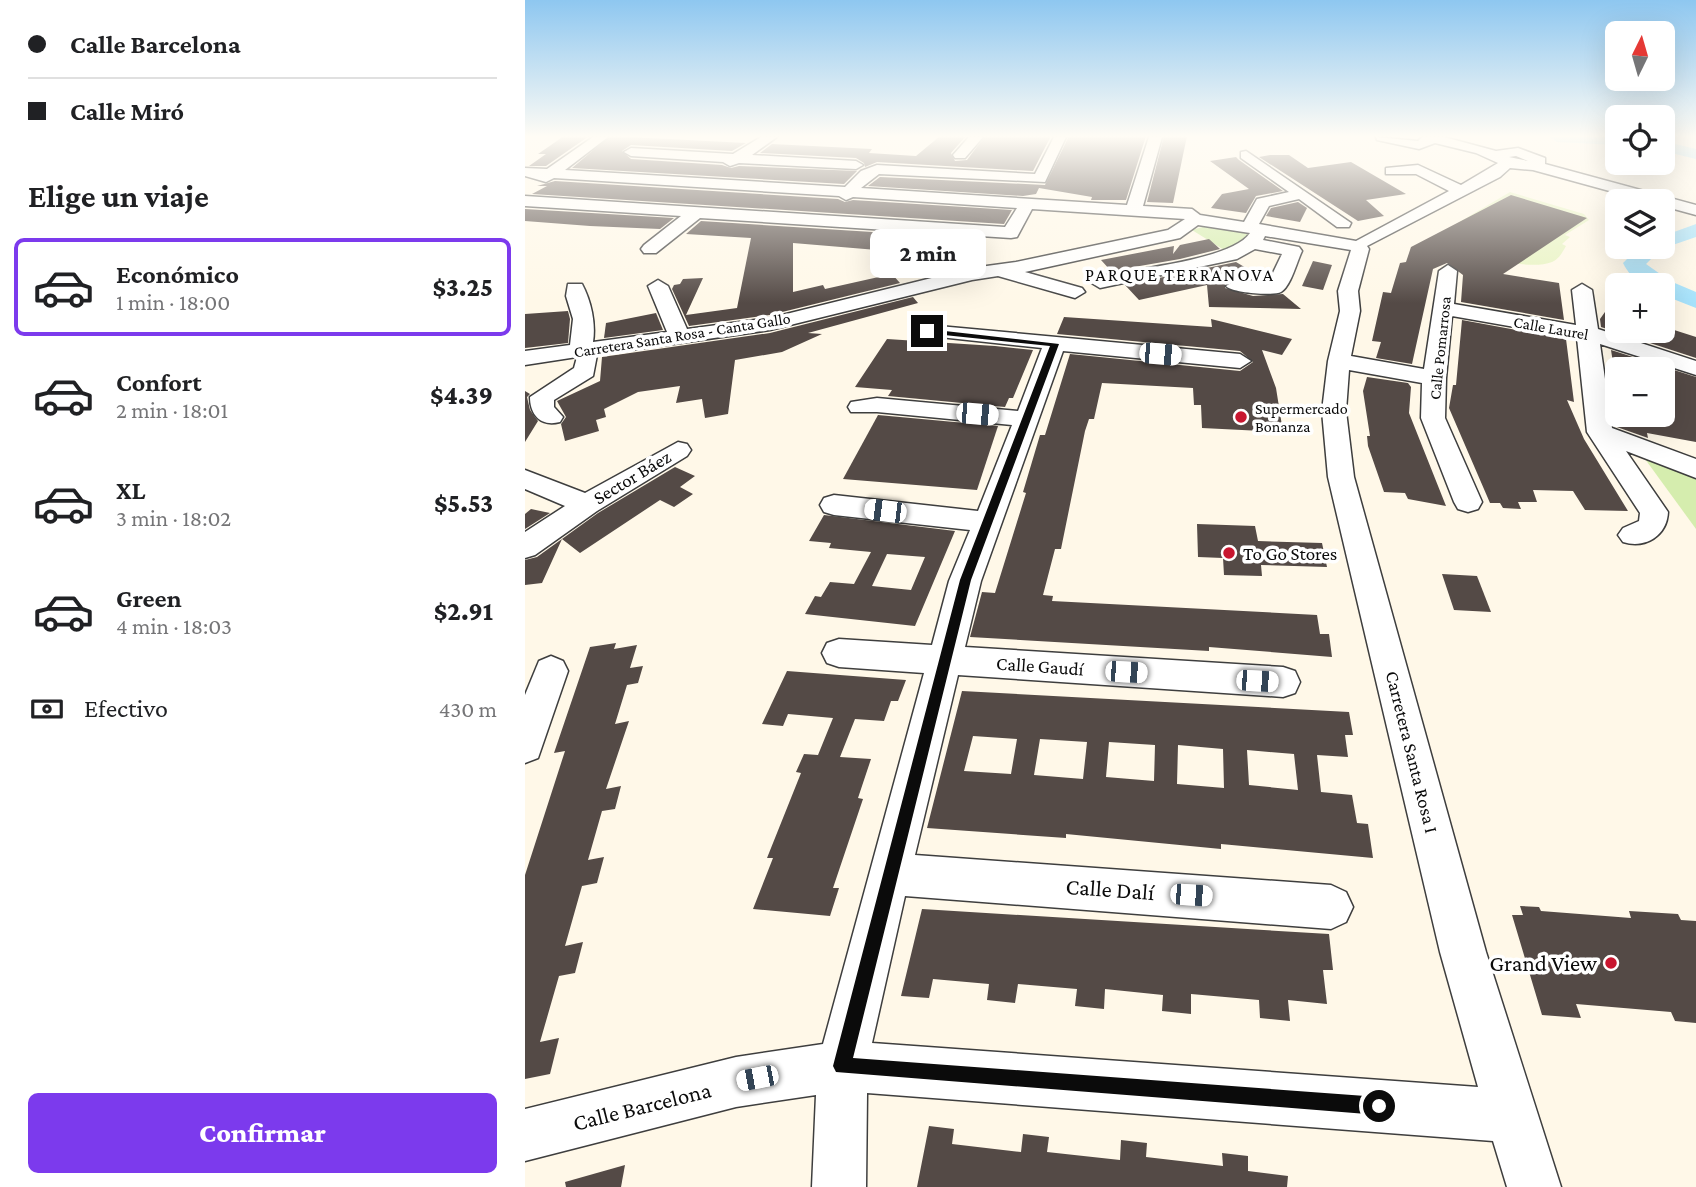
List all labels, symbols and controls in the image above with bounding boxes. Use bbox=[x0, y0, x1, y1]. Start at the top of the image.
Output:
north arrow bbox=[1605, 21, 1675, 91]
map controls bbox=[1605, 21, 1675, 427]
text: Calle Barcelona bbox=[70, 30, 241, 59]
text: Calle Miró bbox=[70, 97, 184, 126]
button: locate bbox=[1605, 105, 1675, 175]
text: Elige un viaje bbox=[28, 178, 209, 214]
button: layers bbox=[1605, 189, 1675, 259]
callout: 2 min bbox=[869, 230, 985, 278]
text: 2 min bbox=[900, 240, 956, 266]
icon: car bbox=[32, 256, 95, 319]
text: Económico bbox=[116, 260, 239, 289]
district label: PARQUE TERRANOVA bbox=[1085, 265, 1275, 285]
text: $3.25 bbox=[433, 273, 493, 302]
button: + bbox=[1605, 273, 1675, 343]
text: 1 min · 18:00 bbox=[116, 289, 230, 315]
street label: Calle Pomarrosa bbox=[1426, 295, 1454, 400]
street label: Carretera Santa Rosa - Canta Gallo bbox=[573, 309, 792, 361]
street label: Calle Laurel bbox=[1512, 313, 1590, 343]
route end bbox=[911, 315, 943, 347]
car bbox=[1139, 342, 1182, 366]
button: − bbox=[1605, 357, 1675, 427]
icon: car bbox=[32, 364, 95, 427]
text: Confort bbox=[116, 368, 202, 397]
text: $4.39 bbox=[430, 381, 493, 410]
text: 2 min · 18:01 bbox=[116, 397, 228, 423]
place label: Supermercado Bonanza bbox=[1255, 400, 1348, 435]
car bbox=[956, 402, 999, 426]
marker: Supermercado Bonanza bbox=[1233, 409, 1249, 425]
street label: Sector Báez bbox=[589, 446, 675, 508]
icon: car bbox=[32, 472, 95, 535]
text: XL bbox=[116, 476, 145, 505]
text: $5.53 bbox=[434, 489, 493, 518]
car bbox=[863, 498, 908, 524]
text: 3 min · 18:02 bbox=[116, 505, 231, 531]
place label: To Go Stores bbox=[1243, 543, 1337, 564]
marker: To Go Stores bbox=[1221, 545, 1237, 561]
icon: car bbox=[32, 580, 95, 643]
text: Green bbox=[116, 584, 182, 613]
text: $2.91 bbox=[434, 597, 493, 626]
text: 4 min · 18:03 bbox=[116, 613, 232, 639]
street label: Calle Gaudí bbox=[996, 652, 1085, 680]
car bbox=[1105, 660, 1148, 684]
car bbox=[1236, 669, 1279, 693]
street label: Carretera Santa Rosa I bbox=[1382, 669, 1442, 835]
icon: cash bbox=[28, 690, 66, 728]
text: Efectivo bbox=[84, 694, 168, 723]
text: 430 m bbox=[439, 696, 497, 722]
street label: Calle Dalí bbox=[1065, 873, 1156, 905]
car bbox=[1170, 883, 1213, 907]
place label: Grand View bbox=[1490, 950, 1597, 976]
marker: Grand View bbox=[1603, 955, 1619, 971]
car bbox=[735, 1064, 780, 1092]
street label: Calle Barcelona bbox=[570, 1076, 714, 1136]
route start bbox=[1363, 1090, 1395, 1122]
button: Confirmar bbox=[28, 1093, 497, 1173]

